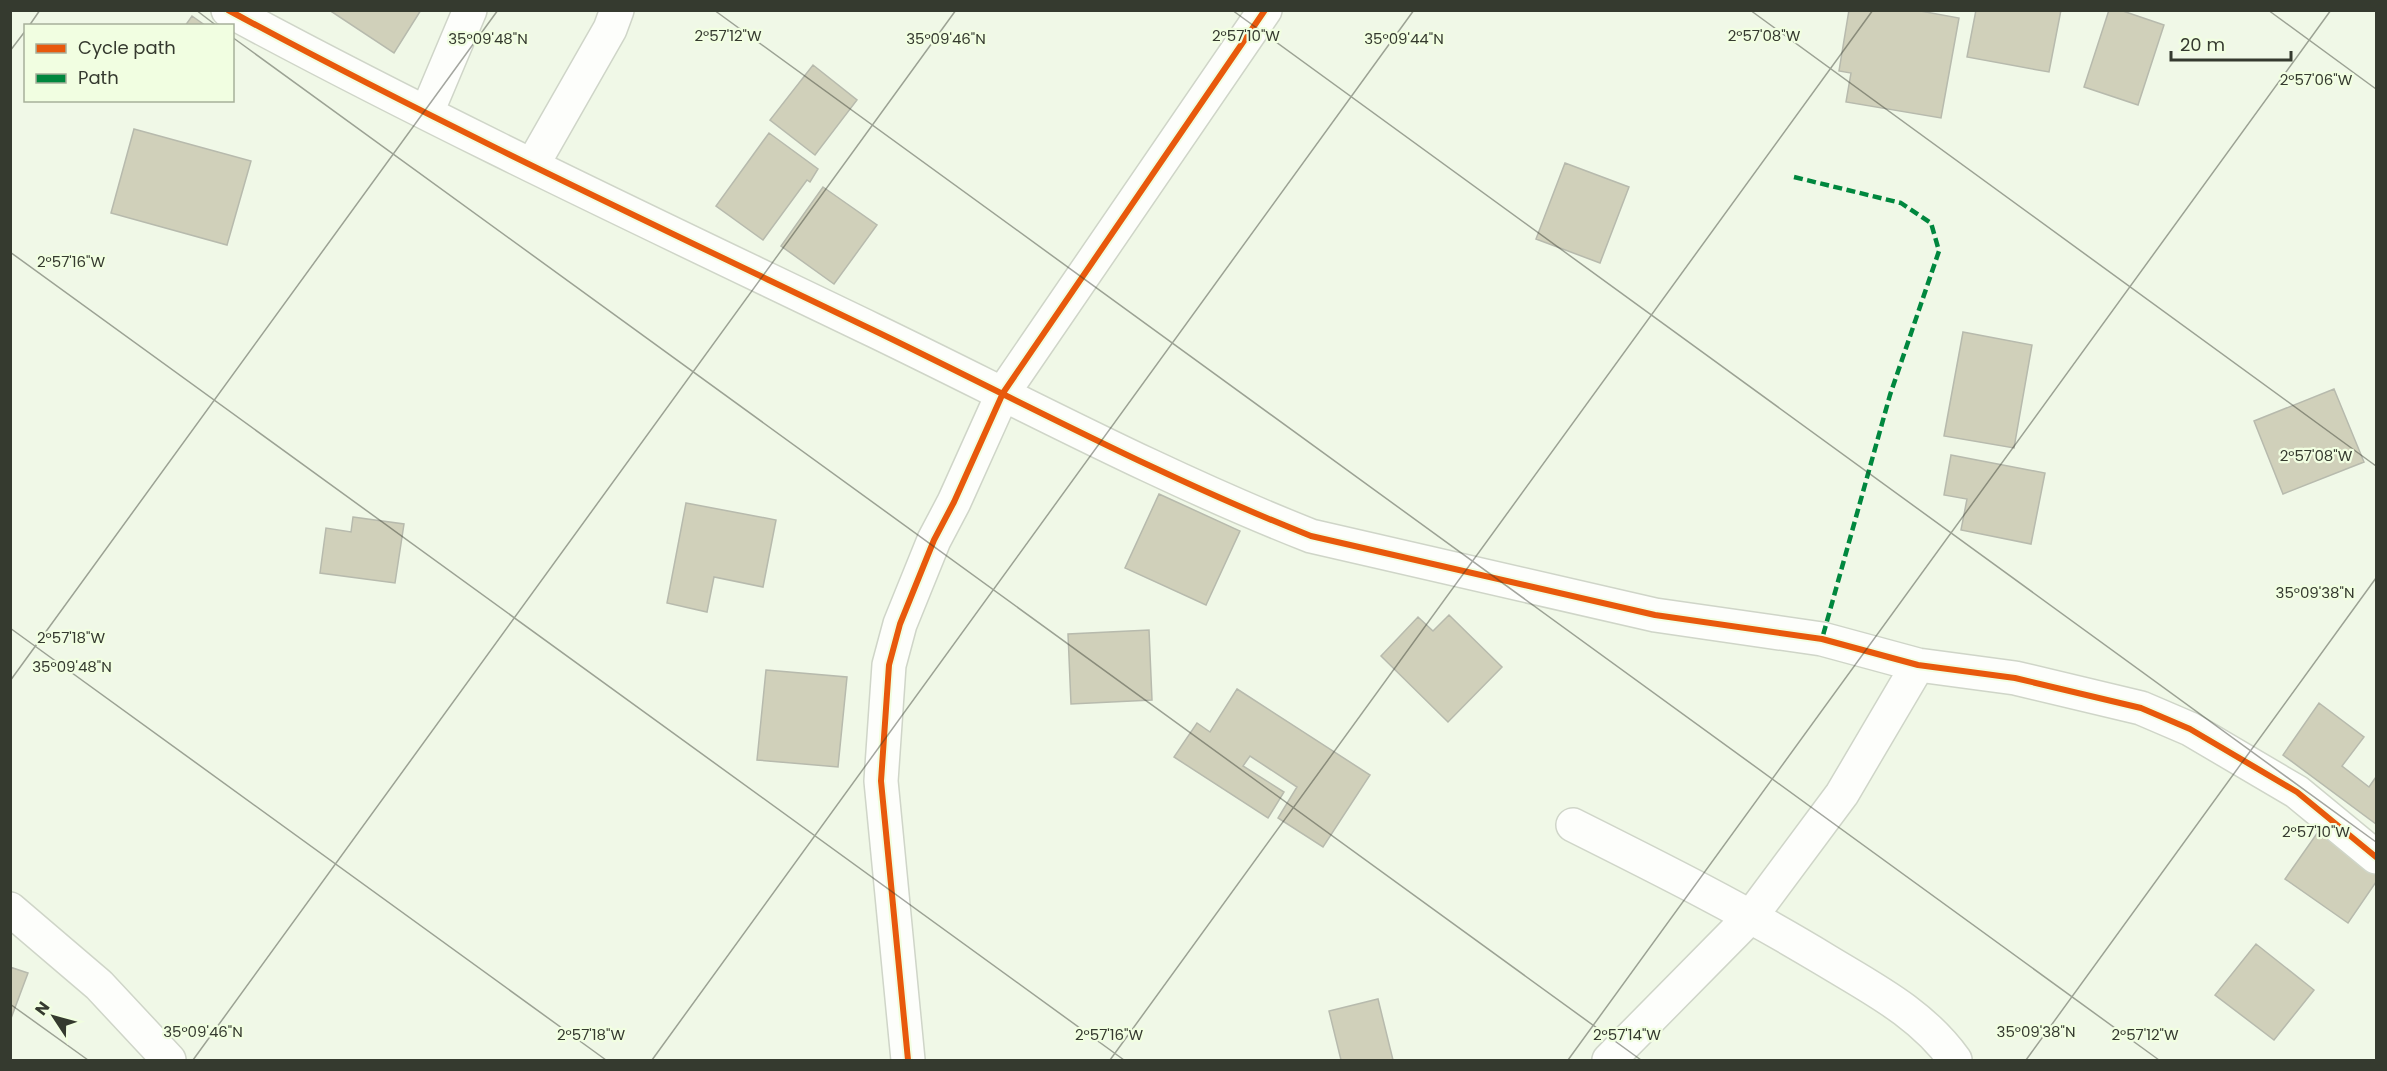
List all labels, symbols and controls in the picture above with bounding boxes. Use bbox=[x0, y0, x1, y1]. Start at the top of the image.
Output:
legend bbox=[24, 24, 234, 102]
scale bar bbox=[2171, 24, 2291, 62]
text: 2°57'12"W bbox=[694, 25, 762, 46]
text: 2°57'10"W bbox=[1212, 25, 1280, 46]
text: 2°57'08"W bbox=[1728, 25, 1801, 46]
text: 35°09'48"N bbox=[448, 28, 528, 49]
text: 35°09'46"N bbox=[906, 28, 986, 49]
text: 35°09'44"N bbox=[1364, 28, 1444, 49]
text: 20 m bbox=[2180, 32, 2225, 57]
text: Cycle path bbox=[78, 35, 176, 60]
text: Path bbox=[78, 65, 119, 90]
text: 2°57'06"W bbox=[2280, 69, 2353, 90]
text: 2°57'16"W bbox=[37, 251, 105, 272]
text: 2°57'08"W bbox=[2280, 445, 2353, 466]
text: 35°09'38"N bbox=[2276, 582, 2354, 603]
text: 2°57'18"W bbox=[37, 627, 105, 648]
text: 35°09'48"N bbox=[32, 656, 112, 677]
text: 2°57'10"W bbox=[2282, 821, 2350, 842]
north arrow bbox=[24, 987, 84, 1047]
text: N bbox=[29, 997, 55, 1020]
text: 35°09'46"N bbox=[163, 1021, 243, 1042]
text: 35°09'38"N bbox=[1997, 1021, 2075, 1042]
text: 2°57'18"W bbox=[557, 1024, 625, 1045]
text: 2°57'16"W bbox=[1075, 1024, 1143, 1045]
text: 2°57'14"W bbox=[1593, 1024, 1661, 1045]
text: 2°57'12"W bbox=[2111, 1024, 2179, 1045]

